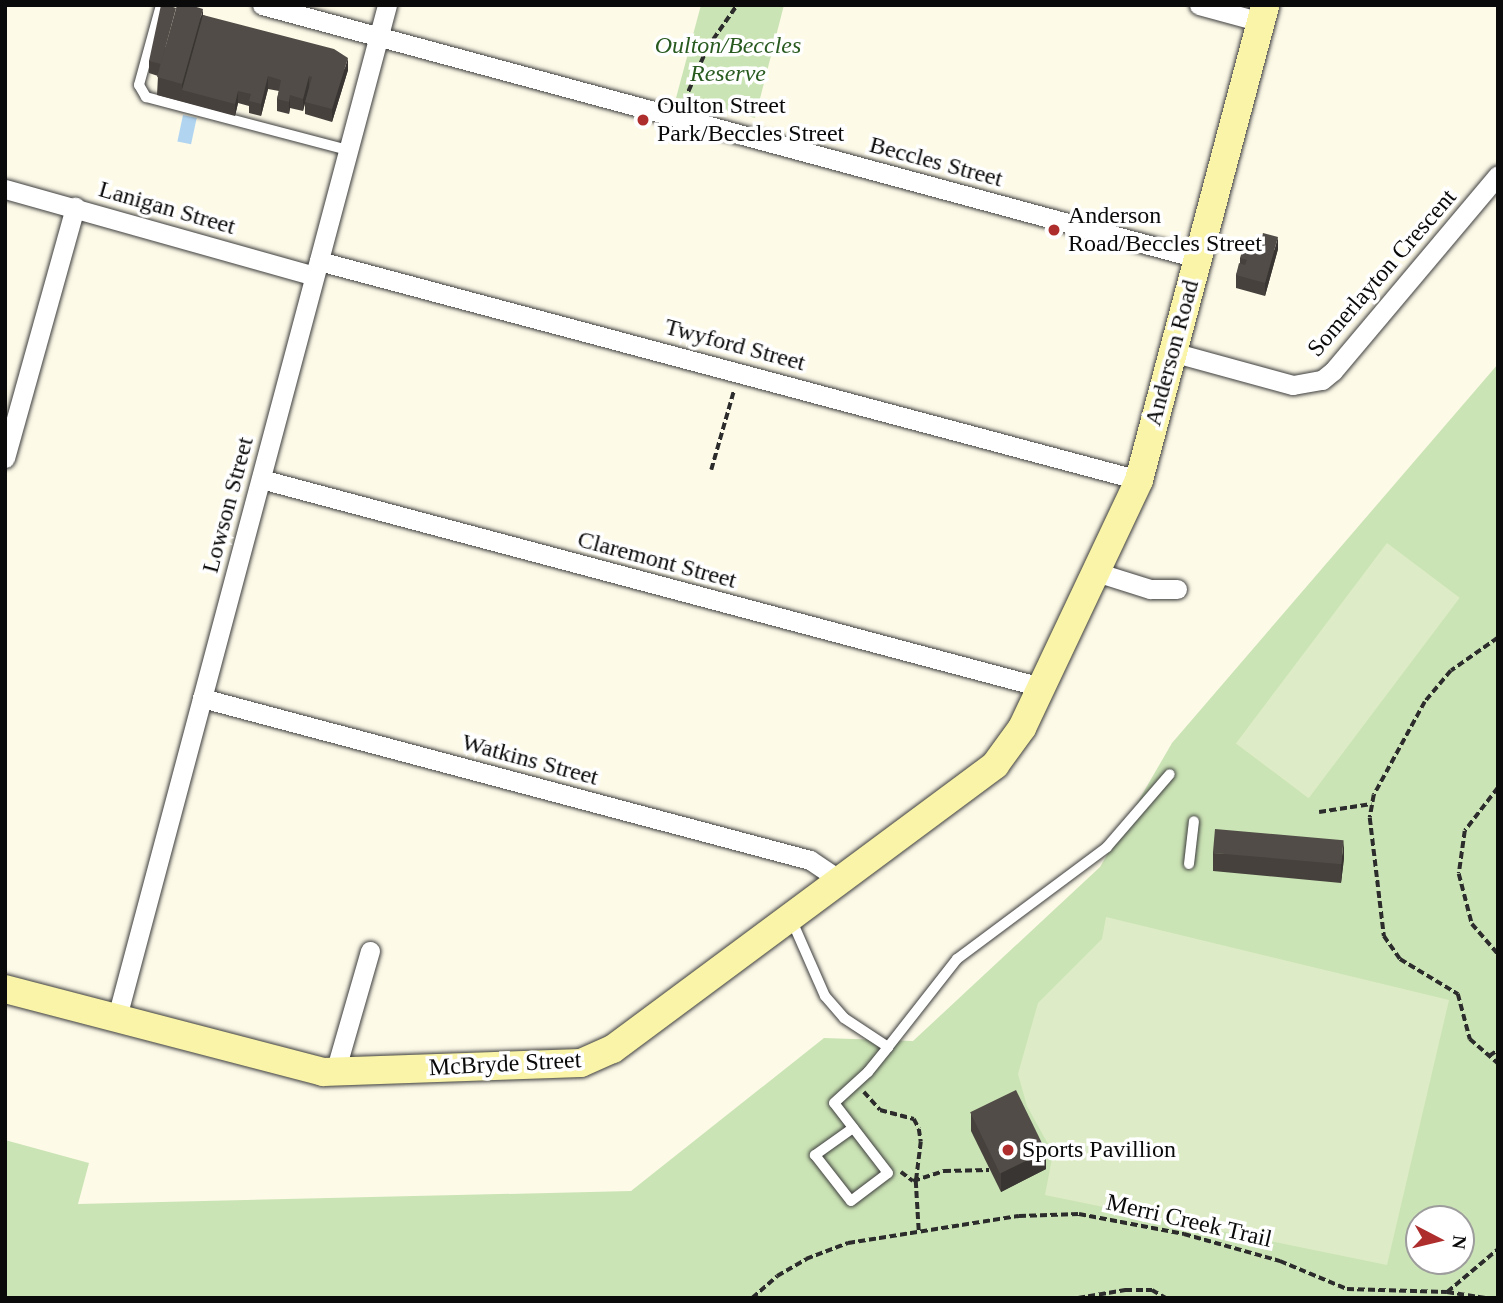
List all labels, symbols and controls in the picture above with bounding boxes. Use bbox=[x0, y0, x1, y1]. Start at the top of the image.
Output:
park label: Oulton/Beccles Reserve bbox=[655, 32, 801, 88]
place label: Oulton Street Park/Beccles Street bbox=[657, 92, 844, 148]
marker: Oulton Street Park/Beccles Street bbox=[635, 112, 651, 128]
street label: Beccles Street bbox=[866, 130, 1006, 194]
street label: Lanigan Street bbox=[95, 175, 239, 241]
street label: Somerlayton Crescent bbox=[1301, 183, 1463, 363]
place label: Anderson Road/Beccles Street bbox=[1068, 202, 1262, 258]
marker: Anderson Road/Beccles Street bbox=[1046, 222, 1062, 238]
street label: Anderson Road bbox=[1139, 277, 1205, 429]
street label: Twyford Street bbox=[662, 312, 808, 378]
street label: Lowson Street bbox=[196, 434, 260, 576]
street label: Claremont Street bbox=[574, 525, 740, 595]
street label: Watkins Street bbox=[459, 728, 601, 792]
street label: McBryde Street bbox=[428, 1046, 582, 1082]
place label: Sports Pavillion bbox=[1022, 1136, 1176, 1164]
marker: Sports Pavillion bbox=[1000, 1142, 1016, 1158]
street label: Merri Creek Trail bbox=[1103, 1188, 1275, 1254]
north arrow bbox=[1405, 1205, 1475, 1275]
text: N bbox=[1448, 1234, 1471, 1250]

